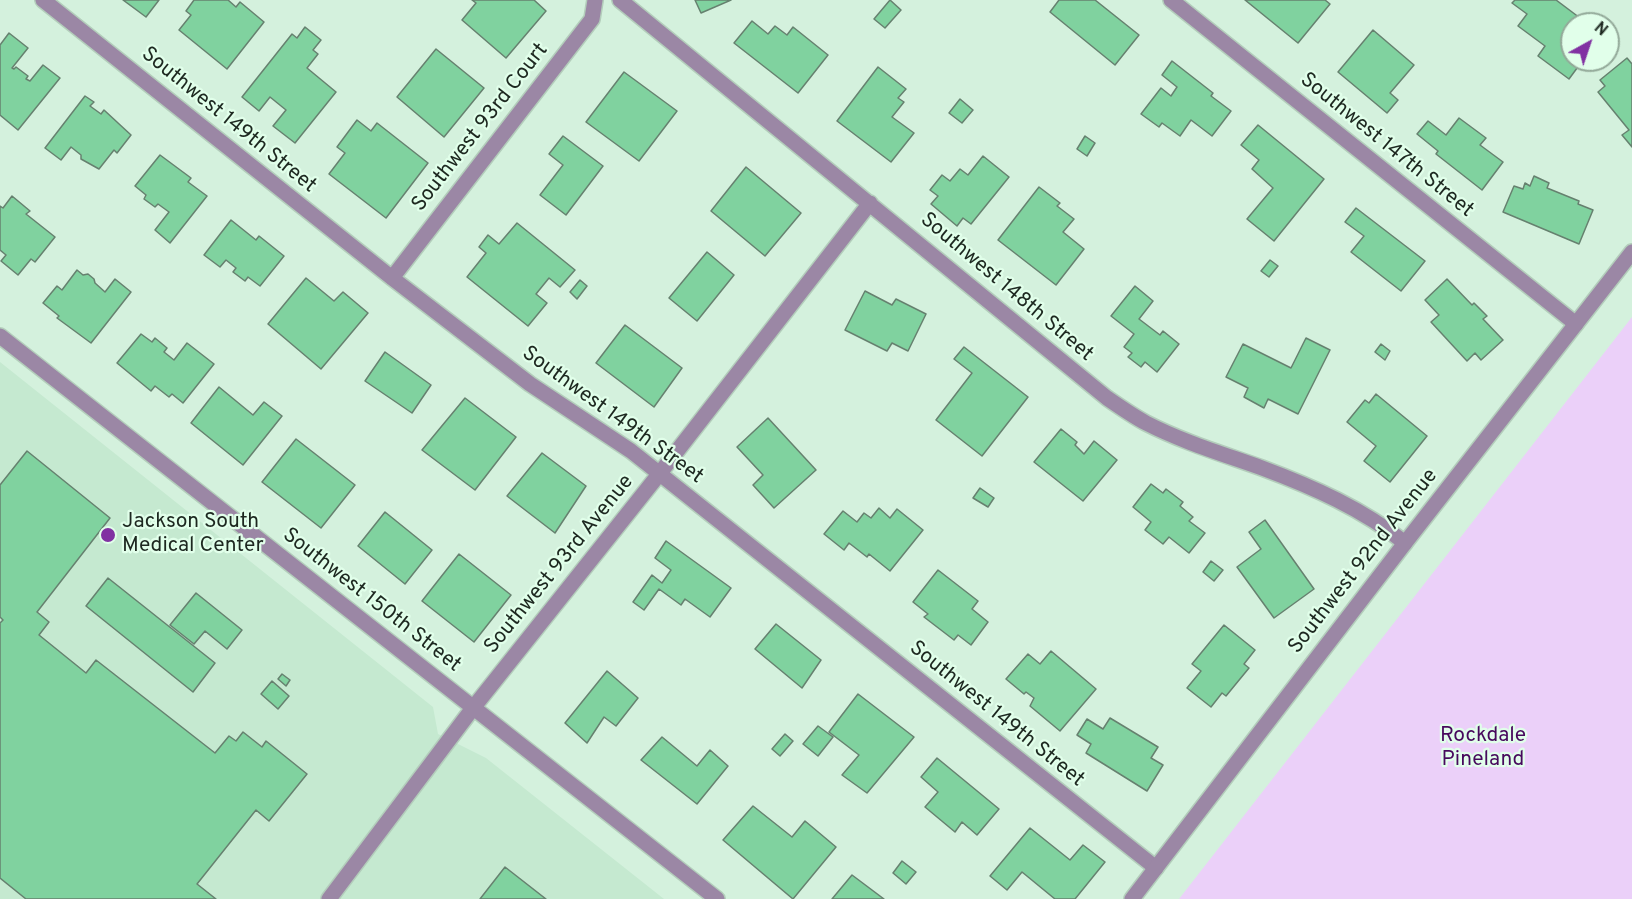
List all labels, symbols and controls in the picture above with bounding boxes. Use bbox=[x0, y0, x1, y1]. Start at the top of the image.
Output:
north arrow bbox=[1560, 12, 1620, 72]
text: N bbox=[1589, 18, 1611, 41]
street label: Southwest 93rd Court bbox=[407, 39, 555, 217]
street label: Southwest 149th Street bbox=[135, 43, 321, 199]
street label: Southwest 147th Street bbox=[1294, 68, 1478, 224]
street label: Southwest 148th Street bbox=[914, 208, 1098, 368]
street label: Southwest 149th Street bbox=[516, 342, 708, 490]
street label: Southwest 92nd Avenue bbox=[1284, 465, 1444, 659]
street label: Southwest 93rd Avenue bbox=[480, 470, 640, 660]
place label: Jackson South Medical Center bbox=[122, 510, 264, 560]
street label: Southwest 150th Street bbox=[277, 523, 465, 679]
marker: Jackson South Medical Center bbox=[99, 526, 117, 544]
street label: Southwest 149th Street bbox=[903, 637, 1089, 793]
park label: Rockdale Pineland bbox=[1440, 724, 1526, 774]

